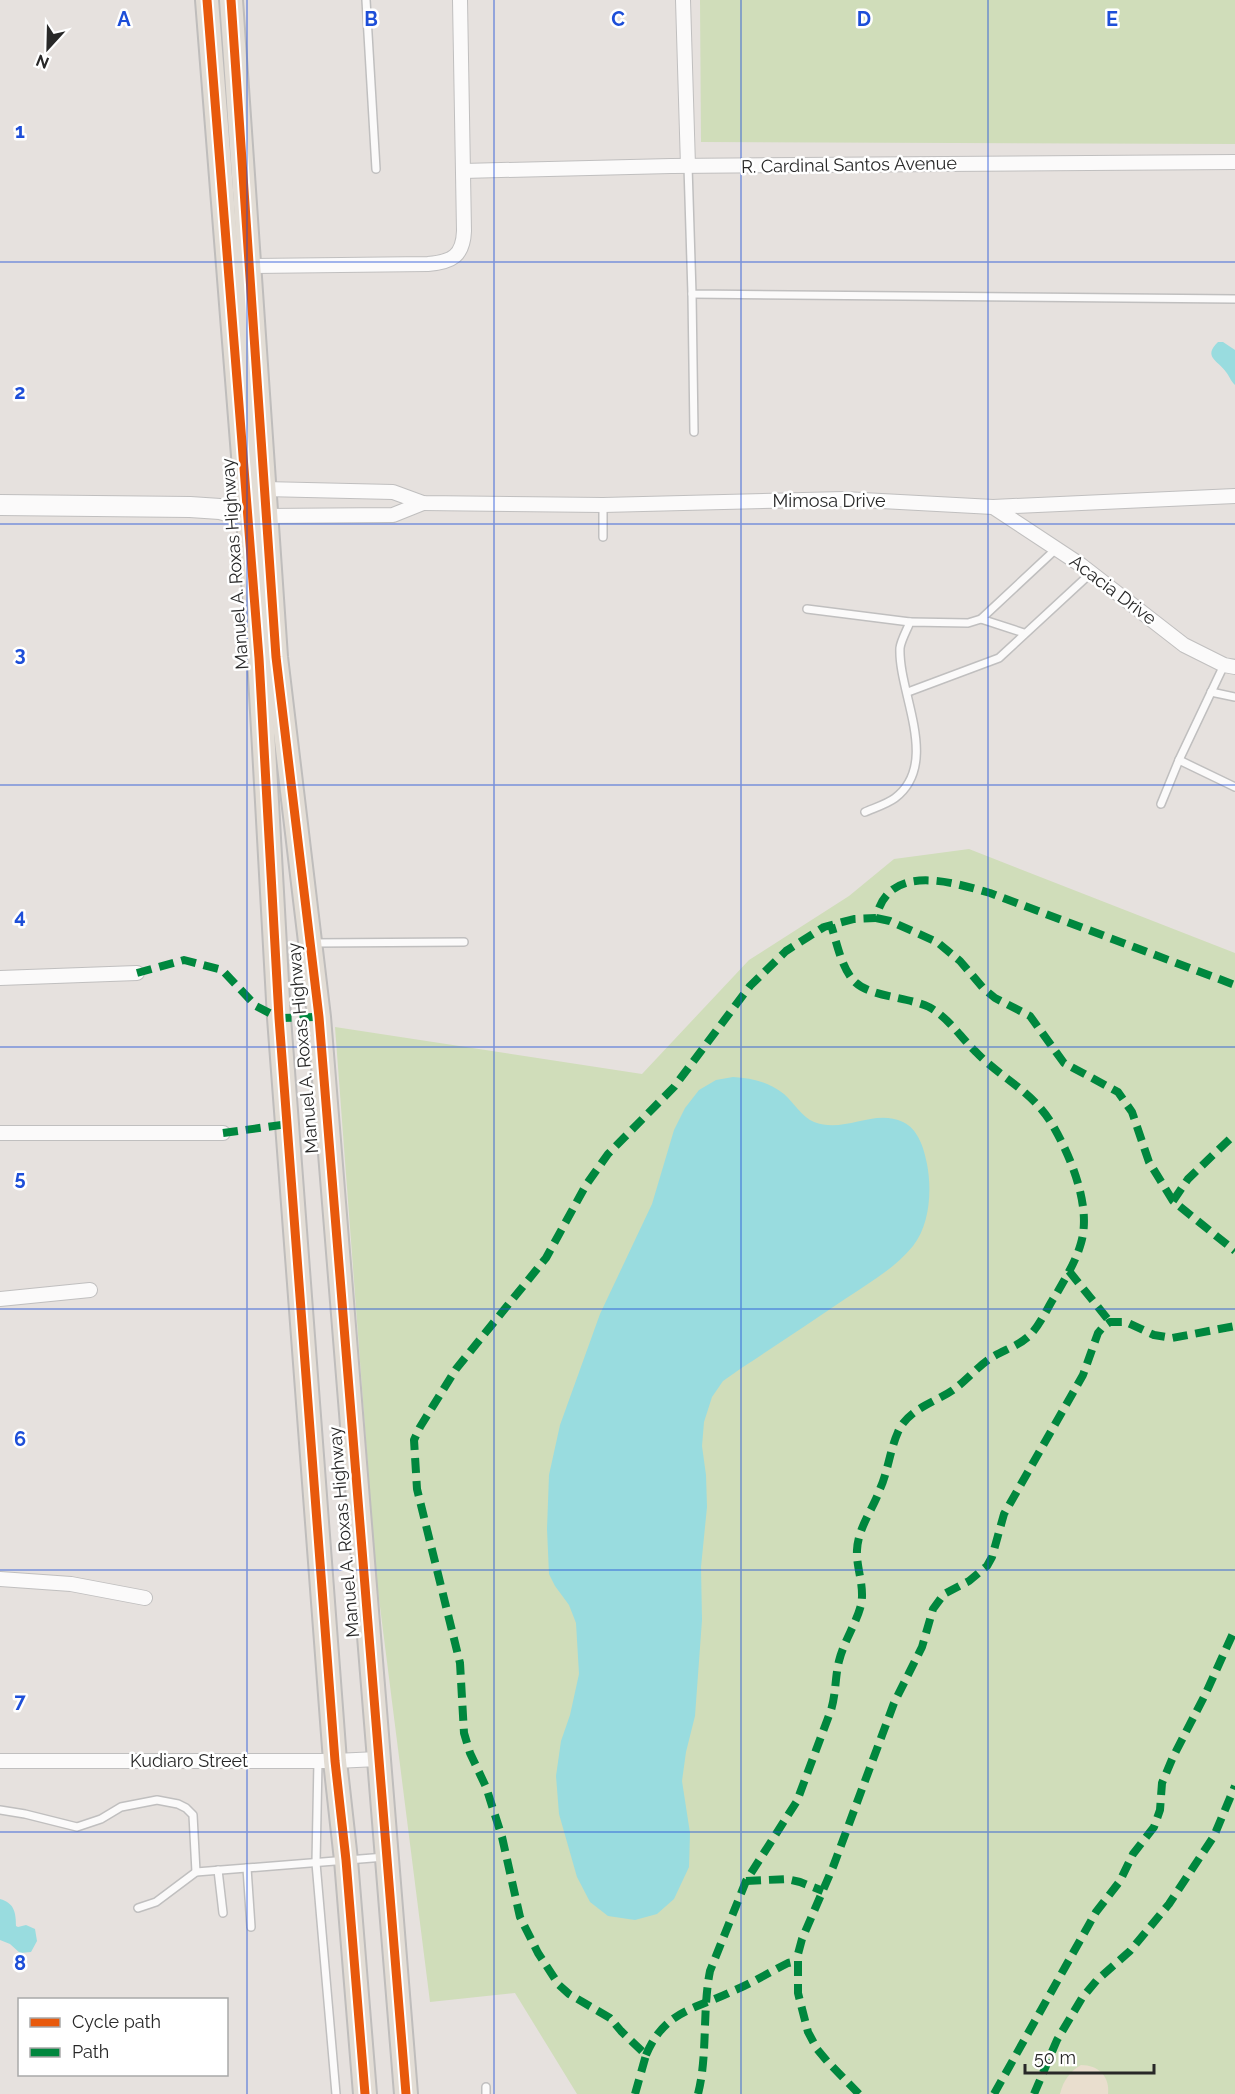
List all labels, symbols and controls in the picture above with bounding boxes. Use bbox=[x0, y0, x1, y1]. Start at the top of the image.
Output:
text: A bbox=[117, 7, 131, 31]
text: B bbox=[364, 7, 378, 31]
text: C bbox=[611, 7, 625, 31]
text: D bbox=[857, 7, 871, 31]
text: E bbox=[1106, 7, 1118, 31]
north arrow bbox=[18, 18, 78, 78]
text: N bbox=[33, 50, 52, 73]
text: 1 bbox=[15, 119, 25, 143]
street label: R. Cardinal Santos Avenue bbox=[741, 152, 958, 177]
text: 2 bbox=[14, 380, 26, 404]
street label: Manuel A. Roxas Highway bbox=[217, 457, 252, 670]
street label: Mimosa Drive bbox=[772, 490, 886, 511]
street label: Acacia Drive bbox=[1066, 550, 1161, 629]
text: 3 bbox=[14, 642, 26, 666]
text: 4 bbox=[14, 904, 26, 928]
street label: Manuel A. Roxas Highway bbox=[283, 941, 322, 1155]
text: 5 bbox=[14, 1166, 26, 1190]
street label: Manuel A. Roxas Highway bbox=[324, 1425, 363, 1639]
text: 6 bbox=[14, 1427, 26, 1451]
text: 7 bbox=[14, 1689, 26, 1713]
street label: Kudiaro Street bbox=[130, 1750, 248, 1771]
text: 8 bbox=[14, 1951, 26, 1975]
legend bbox=[18, 1998, 228, 2076]
text: Cycle path bbox=[72, 2011, 161, 2032]
scale bar bbox=[1025, 2037, 1154, 2075]
text: Path bbox=[72, 2041, 109, 2062]
text: 50 m bbox=[1034, 2047, 1076, 2068]

